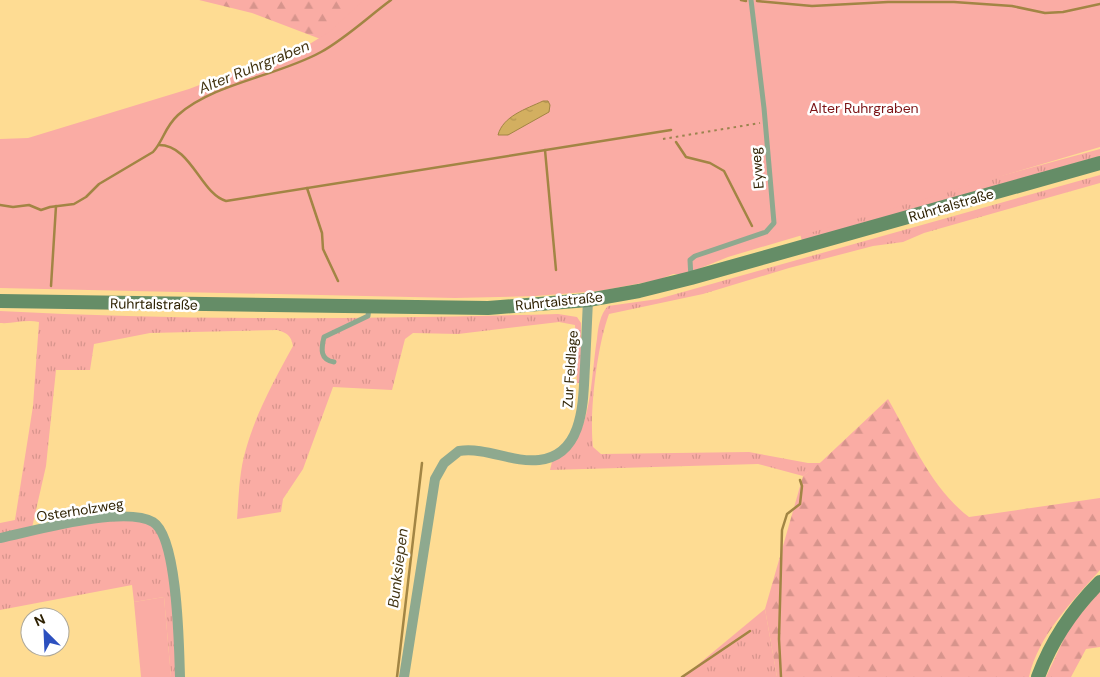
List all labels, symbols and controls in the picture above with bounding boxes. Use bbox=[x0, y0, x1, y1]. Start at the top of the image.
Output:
water label: Alter Ruhrgraben bbox=[195, 36, 313, 99]
park label: Alter Ruhrgraben bbox=[809, 99, 919, 117]
street label: Eyweg bbox=[746, 146, 768, 190]
street label: Ruhrtalstraße bbox=[906, 184, 996, 226]
street label: Ruhrtalstraße bbox=[514, 287, 604, 315]
street label: Ruhrtalstraße bbox=[110, 294, 198, 314]
street label: Zur Feldlage bbox=[558, 330, 582, 408]
street label: Osterholzweg bbox=[35, 494, 125, 526]
water label: Bunksiepen bbox=[383, 527, 413, 609]
north arrow bbox=[20, 607, 70, 657]
text: N bbox=[31, 610, 48, 630]

